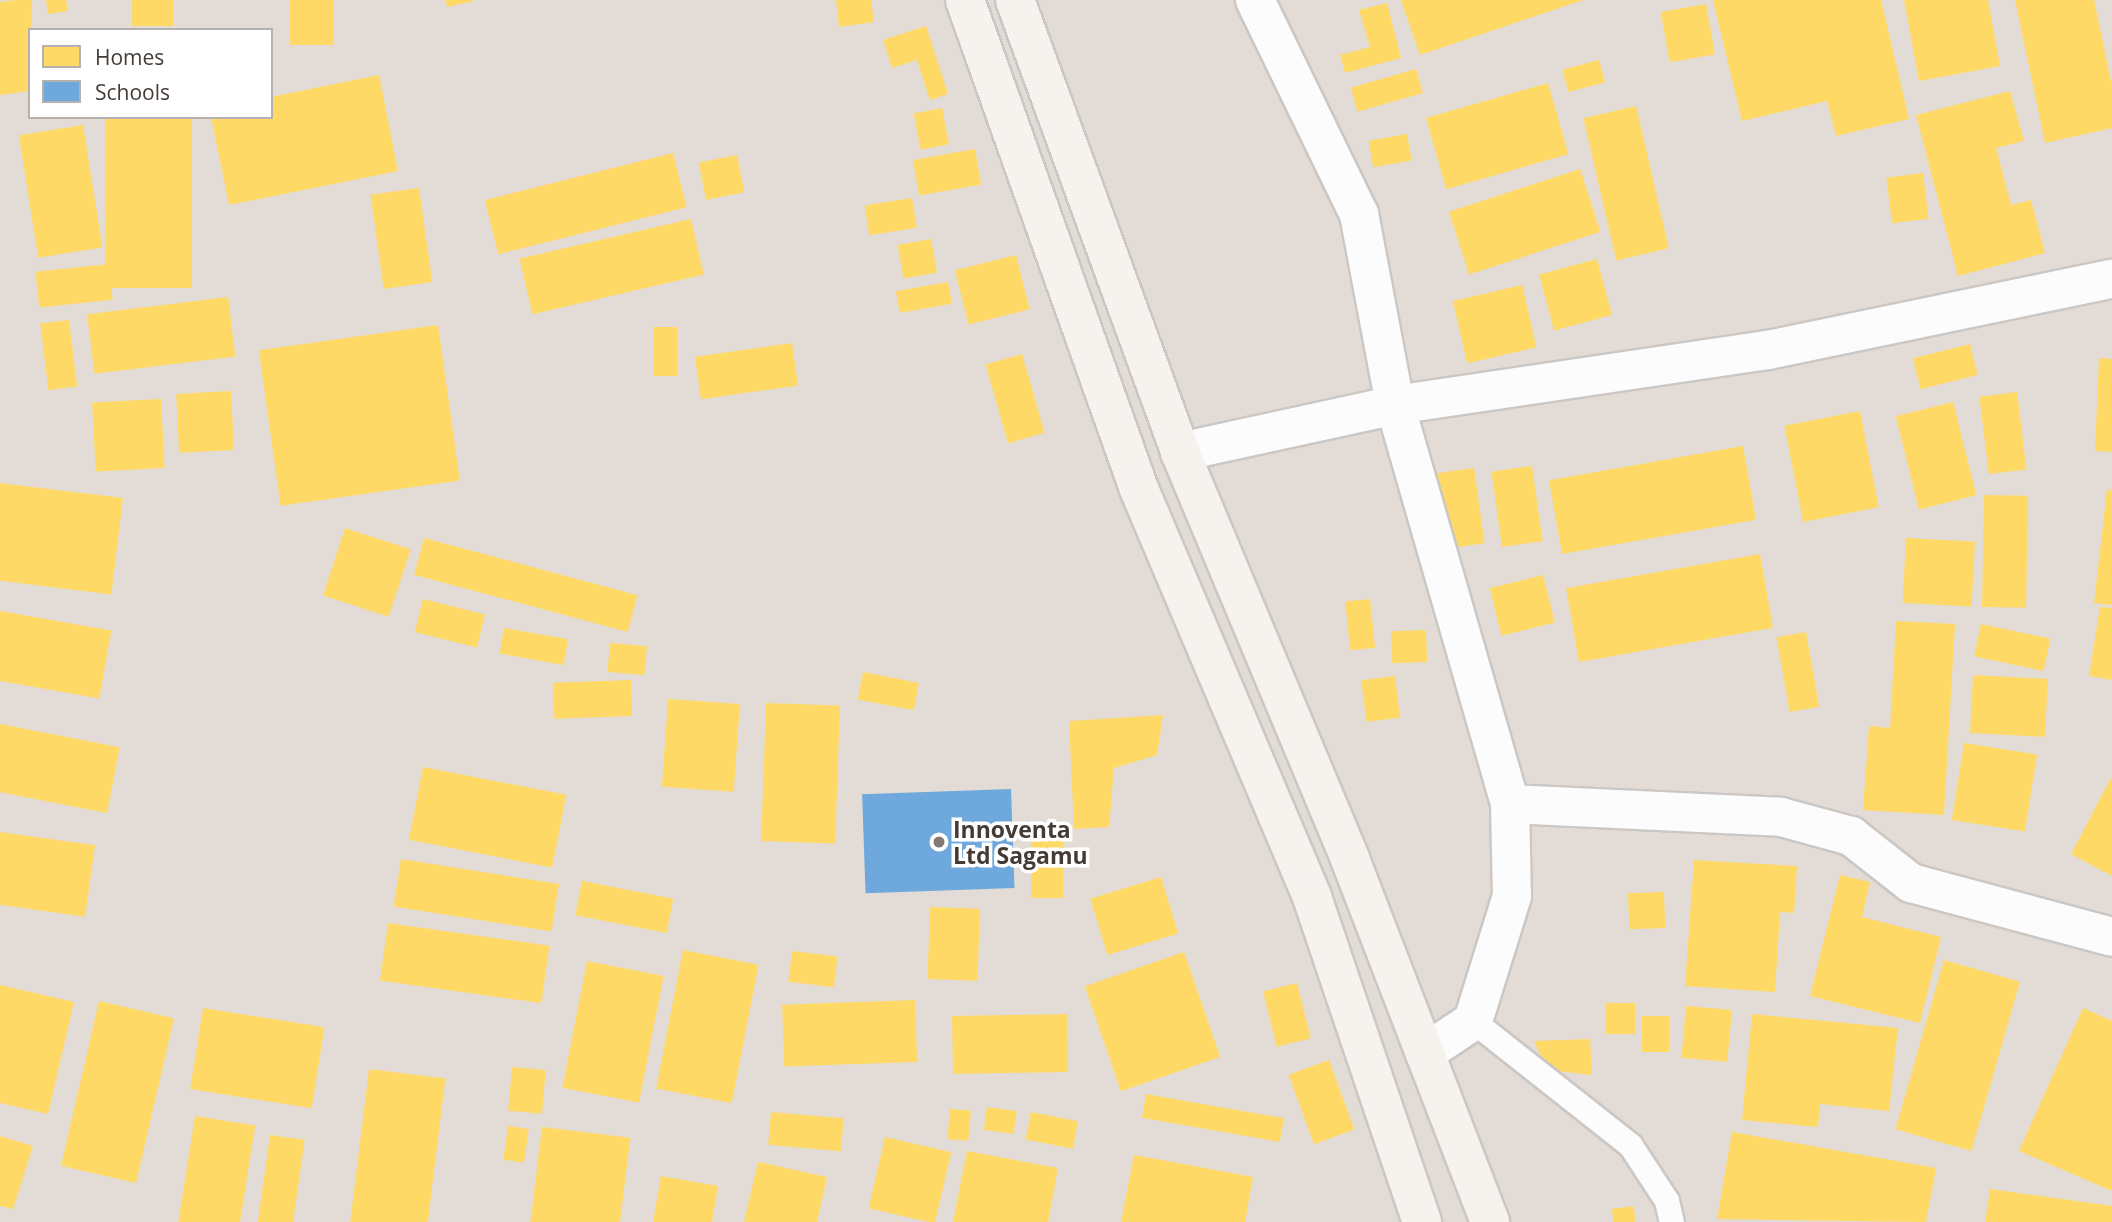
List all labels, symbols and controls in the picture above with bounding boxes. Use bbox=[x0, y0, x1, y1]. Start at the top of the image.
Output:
legend bbox=[28, 28, 273, 119]
text: Homes bbox=[95, 43, 164, 71]
text: Schools bbox=[95, 78, 170, 106]
place label: Innoventa Ltd Sagamu bbox=[953, 815, 1088, 869]
marker: Innoventa Ltd Sagamu bbox=[931, 834, 947, 850]

